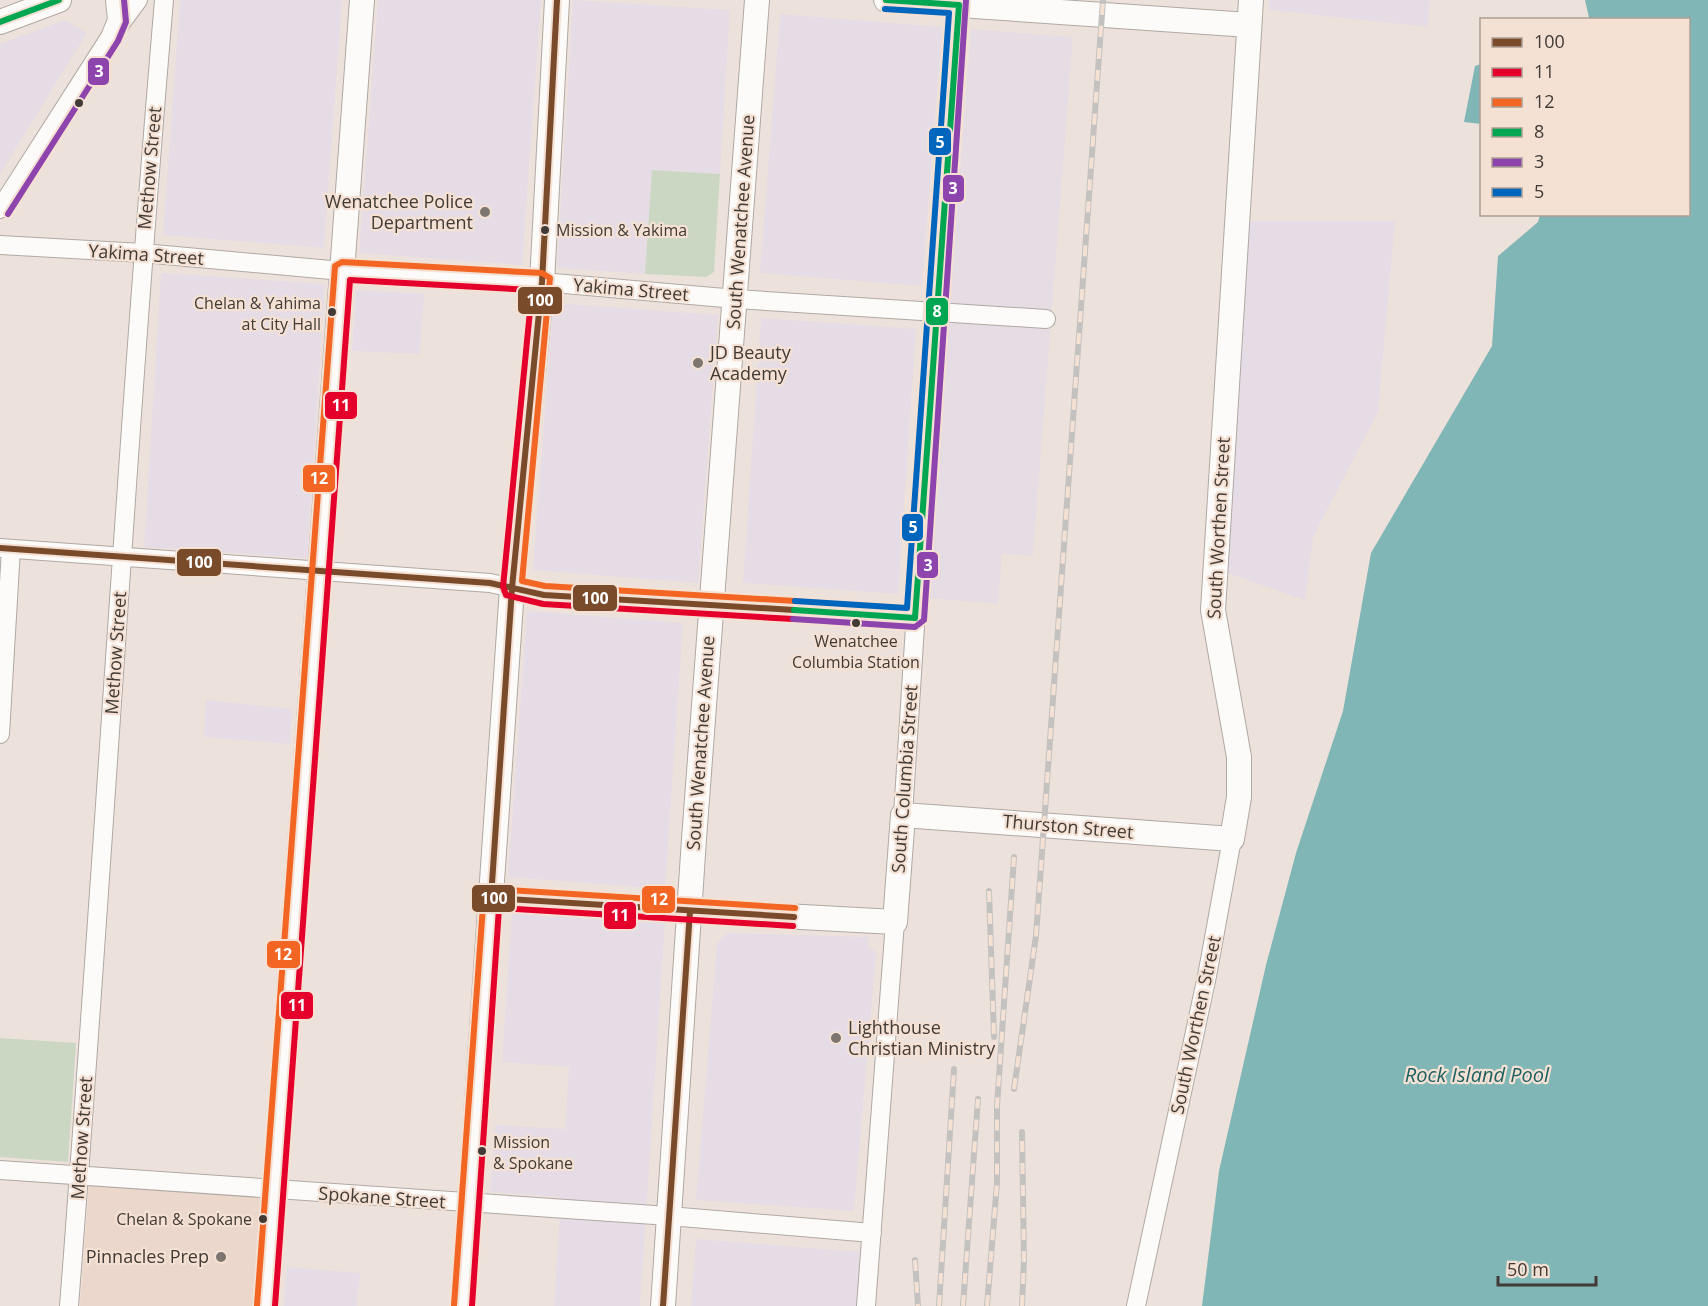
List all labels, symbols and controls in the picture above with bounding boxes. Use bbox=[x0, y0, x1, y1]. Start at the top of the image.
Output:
legend bbox=[1480, 18, 1690, 216]
text: 100 bbox=[1534, 29, 1565, 53]
line badge: 3 bbox=[87, 57, 110, 86]
text: 11 bbox=[1534, 59, 1555, 83]
text: 3 bbox=[94, 60, 104, 82]
text: 12 bbox=[1534, 89, 1555, 113]
unlabelled marker bbox=[73, 97, 85, 109]
street label: Methow Street bbox=[132, 105, 166, 230]
street label: South Wenatchee Avenue bbox=[721, 114, 759, 330]
text: 8 bbox=[1534, 119, 1544, 143]
line badge: 5 bbox=[928, 127, 952, 156]
text: 5 bbox=[935, 131, 945, 153]
text: 3 bbox=[1534, 149, 1544, 173]
line badge: 3 bbox=[942, 174, 965, 203]
text: 3 bbox=[948, 177, 958, 199]
text: 5 bbox=[1534, 179, 1544, 203]
place label: Wenatchee Police Department bbox=[325, 189, 473, 234]
marker: Wenatchee Police Department bbox=[478, 205, 492, 219]
place label: Mission & Yakima bbox=[556, 219, 687, 241]
marker: Mission & Yakima bbox=[539, 224, 551, 236]
street label: Yakima Street bbox=[88, 238, 205, 270]
street label: Yakima Street bbox=[572, 272, 690, 306]
line badge: 100 bbox=[517, 286, 563, 315]
text: 100 bbox=[526, 289, 554, 311]
place label: Chelan & Yahima at City Hall bbox=[194, 292, 321, 335]
line badge: 8 bbox=[925, 297, 949, 326]
text: 8 bbox=[932, 300, 942, 322]
marker: Chelan & Yahima at City Hall bbox=[326, 306, 338, 318]
place label: JD Beauty Academy bbox=[708, 340, 792, 385]
marker: JD Beauty Academy bbox=[691, 356, 705, 370]
line badge: 11 bbox=[324, 391, 358, 420]
text: 11 bbox=[332, 394, 350, 416]
street label: South Worthen Street bbox=[1201, 436, 1235, 620]
line badge: 12 bbox=[302, 464, 336, 493]
text: 12 bbox=[310, 467, 328, 489]
line badge: 5 bbox=[901, 513, 924, 542]
text: 5 bbox=[908, 516, 918, 538]
line badge: 100 bbox=[176, 548, 222, 577]
text: 100 bbox=[185, 551, 213, 573]
line badge: 3 bbox=[916, 551, 939, 579]
text: 3 bbox=[923, 554, 933, 576]
line badge: 100 bbox=[572, 584, 618, 612]
text: 100 bbox=[581, 587, 609, 609]
street label: Methow Street bbox=[99, 591, 131, 715]
marker: Wenatchee Columbia Station bbox=[850, 617, 862, 629]
place label: Wenatchee Columbia Station bbox=[792, 630, 920, 673]
street label: South Wenatchee Avenue bbox=[681, 635, 719, 851]
street label: South Columbia Street bbox=[885, 684, 923, 874]
street label: Thurston Street bbox=[1002, 808, 1134, 844]
line badge: 100 bbox=[471, 884, 516, 913]
line badge: 12 bbox=[641, 885, 676, 914]
text: 100 bbox=[480, 887, 508, 909]
text: 12 bbox=[650, 888, 668, 910]
line badge: 11 bbox=[603, 901, 637, 930]
text: 11 bbox=[611, 904, 629, 926]
street label: South Worthen Street bbox=[1164, 933, 1226, 1116]
line badge: 12 bbox=[266, 940, 301, 969]
text: 12 bbox=[274, 943, 292, 965]
line badge: 11 bbox=[280, 991, 314, 1020]
text: 11 bbox=[288, 994, 306, 1016]
place label: Lighthouse Christian Ministry bbox=[848, 1015, 996, 1060]
marker: Lighthouse Christian Ministry bbox=[829, 1031, 843, 1045]
water label: Rock Island Pool bbox=[1405, 1061, 1550, 1088]
street label: Methow Street bbox=[65, 1076, 97, 1200]
place label: Mission & Spokane bbox=[493, 1131, 573, 1174]
marker: Mission & Spokane bbox=[476, 1145, 488, 1157]
street label: Spokane Street bbox=[318, 1181, 446, 1213]
place label: Chelan & Spokane bbox=[116, 1208, 252, 1230]
marker: Chelan & Spokane bbox=[257, 1213, 269, 1225]
place label: Pinnacles Prep bbox=[86, 1244, 209, 1268]
scale bar bbox=[1498, 1249, 1596, 1287]
marker: Pinnacles Prep bbox=[214, 1250, 228, 1264]
text: 50 m bbox=[1507, 1257, 1549, 1281]

